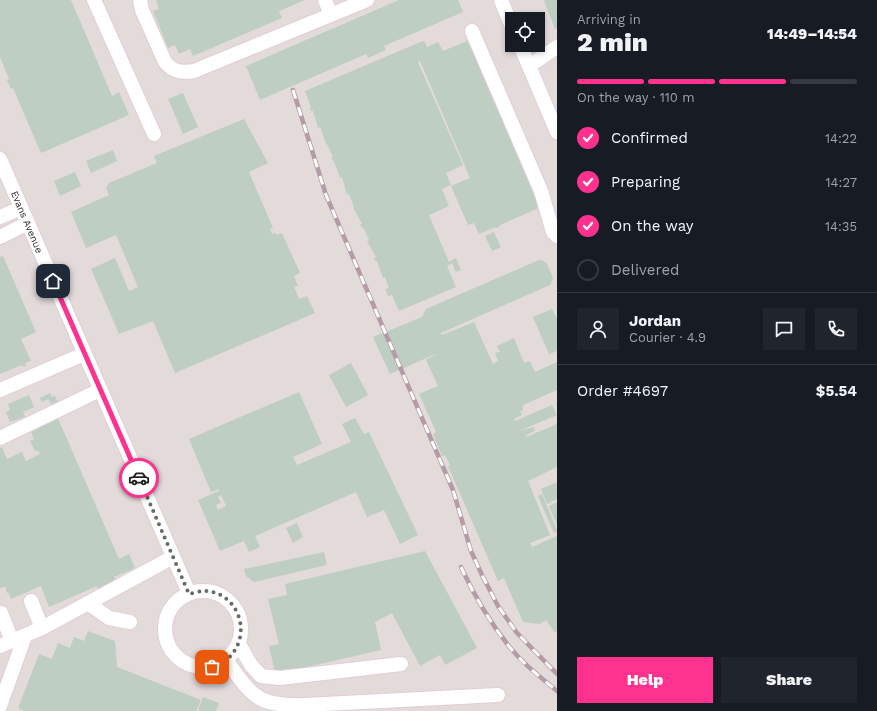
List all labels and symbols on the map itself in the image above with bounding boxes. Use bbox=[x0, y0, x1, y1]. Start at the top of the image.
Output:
street label: Evans Avenue bbox=[9, 189, 45, 255]
pin bbox=[36, 264, 70, 298]
courier bbox=[119, 458, 159, 498]
pin bbox=[195, 650, 229, 684]

